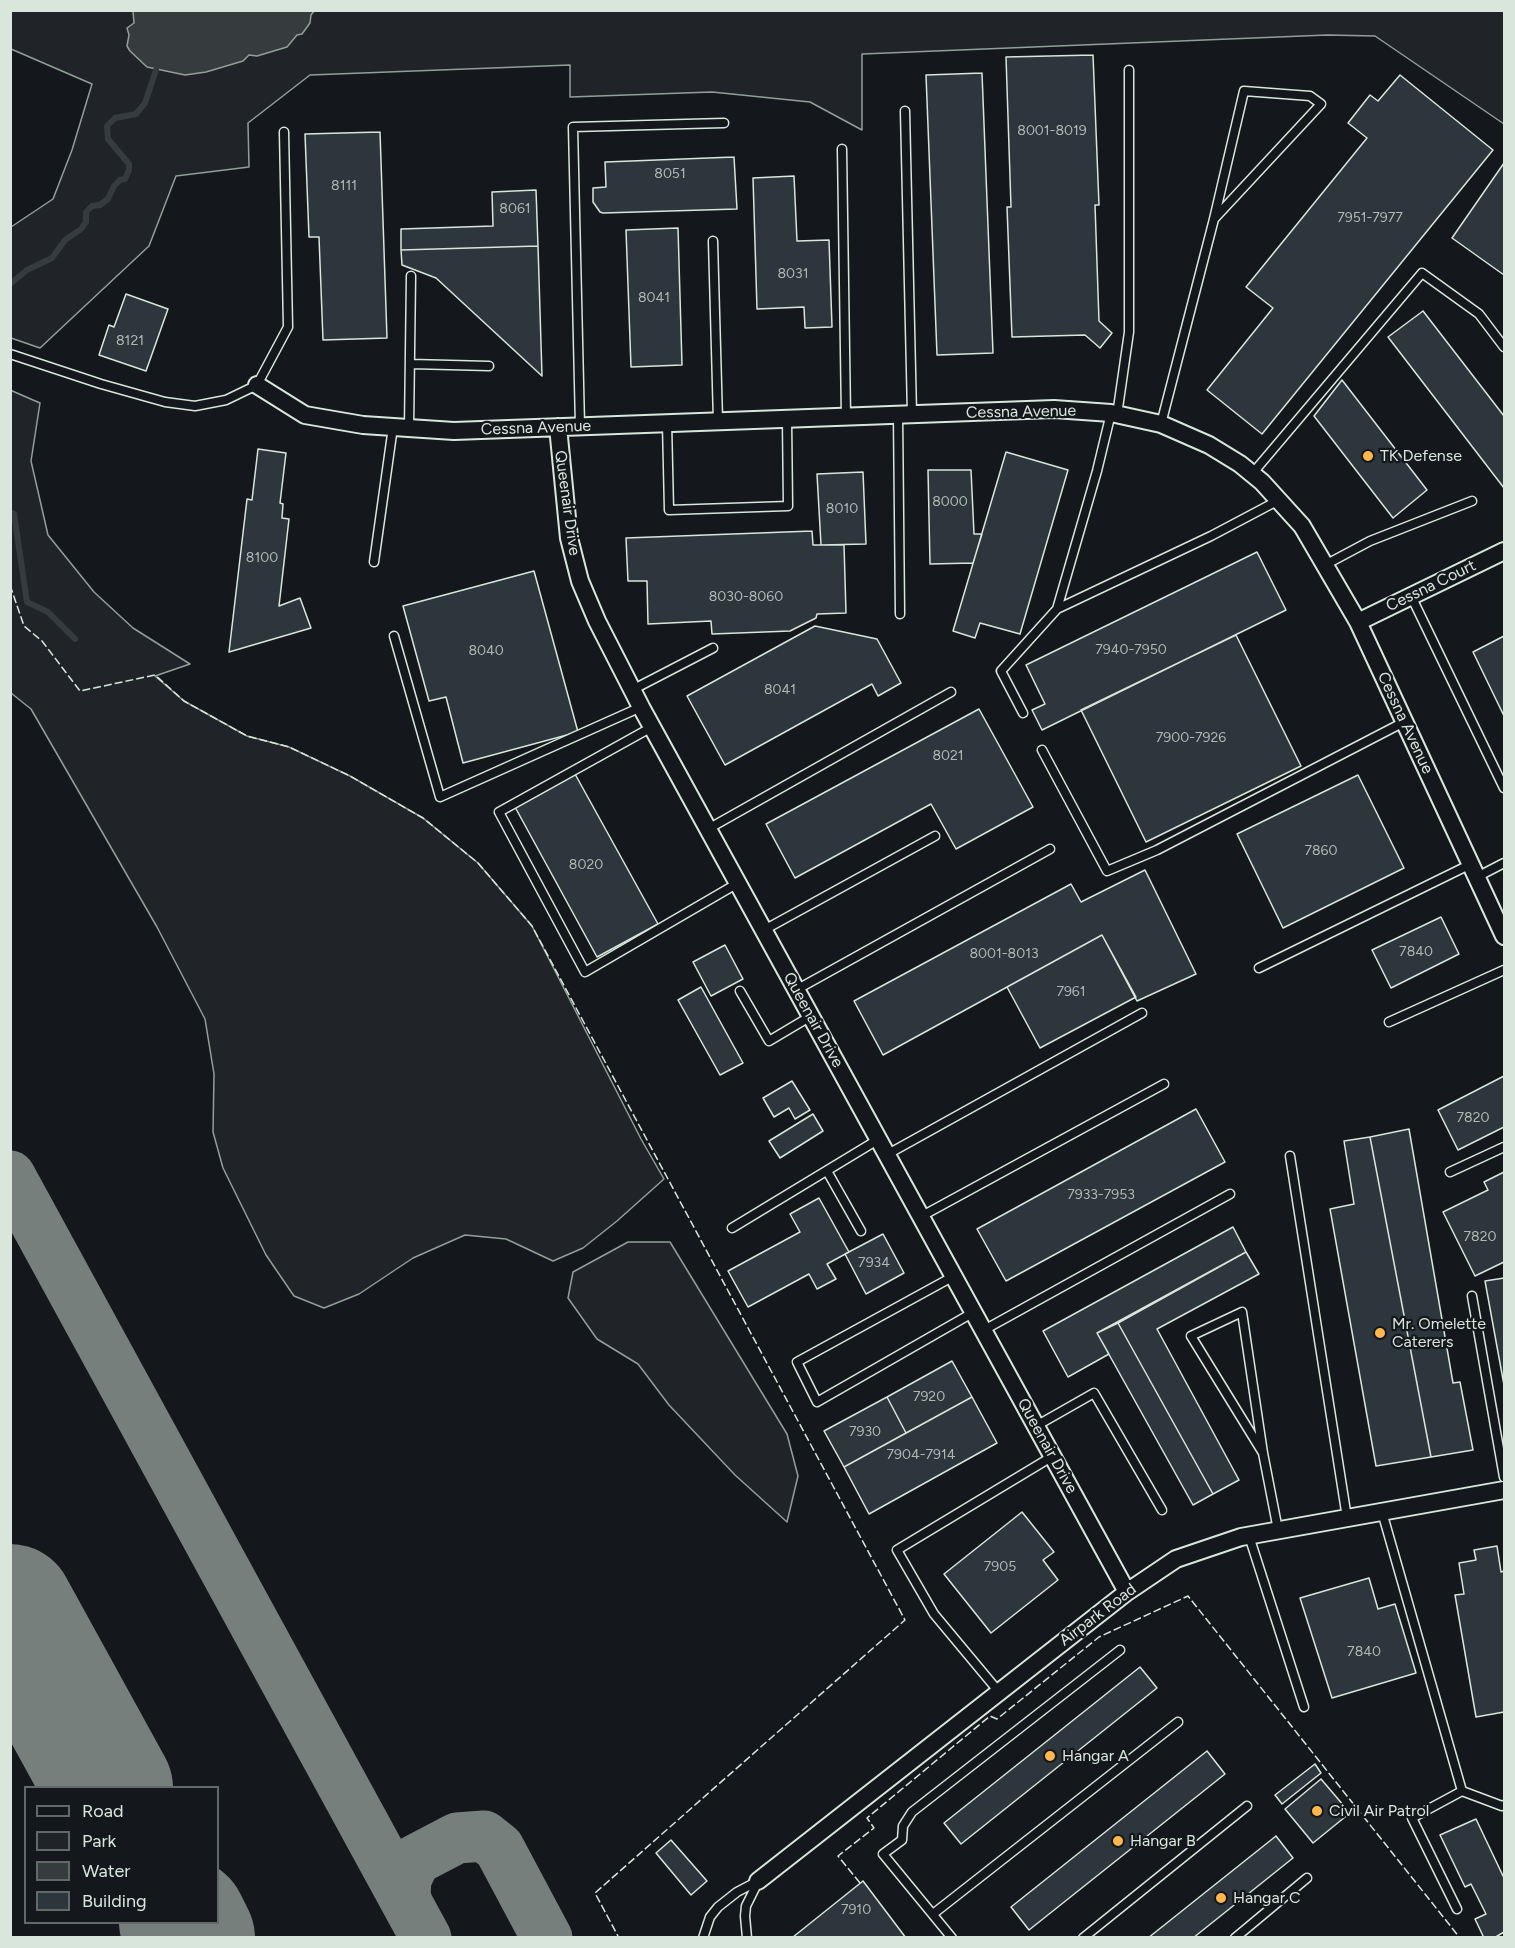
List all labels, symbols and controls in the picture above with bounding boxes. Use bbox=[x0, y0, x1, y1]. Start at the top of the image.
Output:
house number: 8001-8019 bbox=[1017, 123, 1087, 139]
house number: 8051 bbox=[654, 166, 686, 182]
house number: 8111 bbox=[331, 178, 357, 194]
house number: 8061 bbox=[499, 201, 531, 217]
house number: 7951-7977 bbox=[1337, 210, 1403, 226]
house number: 8031 bbox=[778, 266, 808, 282]
house number: 8041 bbox=[638, 290, 670, 306]
house number: 8121 bbox=[116, 333, 144, 349]
street label: Cessna Avenue bbox=[966, 401, 1076, 423]
street label: Cessna Avenue bbox=[481, 416, 591, 440]
place label: TK Defense bbox=[1380, 446, 1462, 466]
street label: Queenair Drive bbox=[550, 449, 584, 557]
marker: TK Defense bbox=[1361, 449, 1375, 463]
house number: 8000 bbox=[932, 494, 968, 510]
house number: 8010 bbox=[826, 501, 858, 517]
house number: 8100 bbox=[246, 550, 278, 566]
street label: Cessna Court bbox=[1383, 556, 1479, 616]
house number: 8030-8060 bbox=[709, 589, 783, 605]
house number: 7940-7950 bbox=[1095, 642, 1167, 658]
house number: 8040 bbox=[468, 643, 504, 659]
street label: Cessna Avenue bbox=[1373, 669, 1437, 777]
house number: 8041 bbox=[764, 682, 796, 698]
house number: 7900-7926 bbox=[1156, 730, 1226, 746]
house number: 8021 bbox=[932, 748, 964, 764]
house number: 7860 bbox=[1304, 843, 1338, 859]
house number: 8020 bbox=[569, 857, 603, 873]
house number: 7840 bbox=[1399, 944, 1433, 960]
house number: 8001-8013 bbox=[969, 946, 1039, 962]
street label: Queenair Drive bbox=[779, 969, 847, 1071]
house number: 7961 bbox=[1056, 984, 1086, 1000]
house number: 7820 bbox=[1457, 1110, 1489, 1126]
house number: 7933-7953 bbox=[1067, 1187, 1135, 1203]
house number: 7820 bbox=[1464, 1229, 1496, 1245]
house number: 7934 bbox=[858, 1255, 890, 1271]
place label: Mr. Omelette Caterers bbox=[1392, 1314, 1486, 1352]
marker: Mr. Omelette Caterers bbox=[1373, 1326, 1387, 1340]
house number: 7920 bbox=[913, 1389, 945, 1405]
street label: Queenair Drive bbox=[1013, 1395, 1081, 1497]
house number: 7930 bbox=[849, 1424, 881, 1440]
house number: 7904-7914 bbox=[887, 1447, 955, 1463]
house number: 7905 bbox=[984, 1559, 1016, 1575]
street label: Airpark Road bbox=[1056, 1580, 1140, 1650]
house number: 7840 bbox=[1347, 1644, 1381, 1660]
place label: Hangar A bbox=[1062, 1746, 1129, 1766]
marker: Hangar A bbox=[1043, 1749, 1057, 1763]
legend bbox=[24, 1786, 219, 1924]
text: Road bbox=[82, 1800, 123, 1822]
place label: Civil Air Patrol bbox=[1329, 1801, 1429, 1821]
marker: Civil Air Patrol bbox=[1310, 1804, 1324, 1818]
text: Park bbox=[82, 1830, 116, 1852]
place label: Hangar B bbox=[1130, 1831, 1196, 1851]
marker: Hangar B bbox=[1111, 1834, 1125, 1848]
text: Water bbox=[82, 1860, 130, 1882]
place label: Hangar C bbox=[1233, 1888, 1301, 1908]
text: Building bbox=[82, 1890, 147, 1912]
marker: Hangar C bbox=[1214, 1891, 1228, 1905]
house number: 7910 bbox=[841, 1902, 871, 1918]

